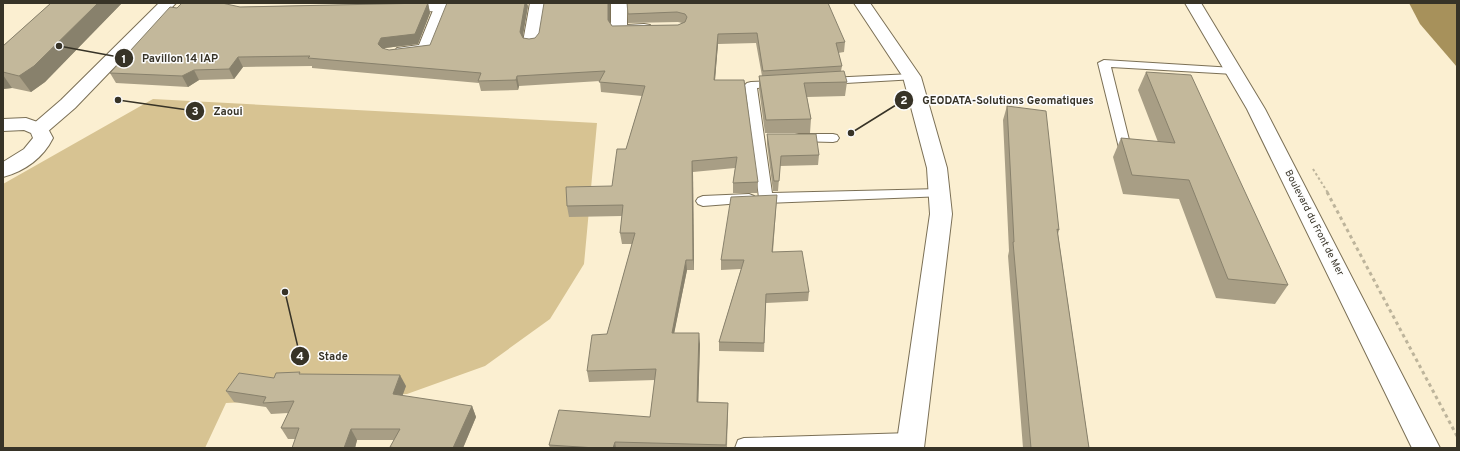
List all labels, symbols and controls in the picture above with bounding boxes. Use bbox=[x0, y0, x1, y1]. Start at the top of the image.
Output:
callout: Pavillon 14 IAP bbox=[114, 47, 226, 70]
text: 1 bbox=[122, 52, 126, 68]
text: Pavillon 14 IAP bbox=[142, 52, 218, 66]
callout: GEODATA-Solutions Geomatiques bbox=[894, 89, 1101, 112]
text: 2 bbox=[900, 93, 908, 109]
text: GEODATA-Solutions Geomatiques bbox=[922, 94, 1094, 108]
callout: Zaoui bbox=[185, 99, 250, 122]
text: 3 bbox=[191, 104, 199, 120]
text: Zaoui bbox=[213, 105, 243, 119]
street label: Boulevard du Front de Mer bbox=[1282, 168, 1347, 278]
callout: Stade bbox=[290, 345, 356, 368]
text: 4 bbox=[296, 349, 304, 365]
text: Stade bbox=[318, 350, 348, 364]

